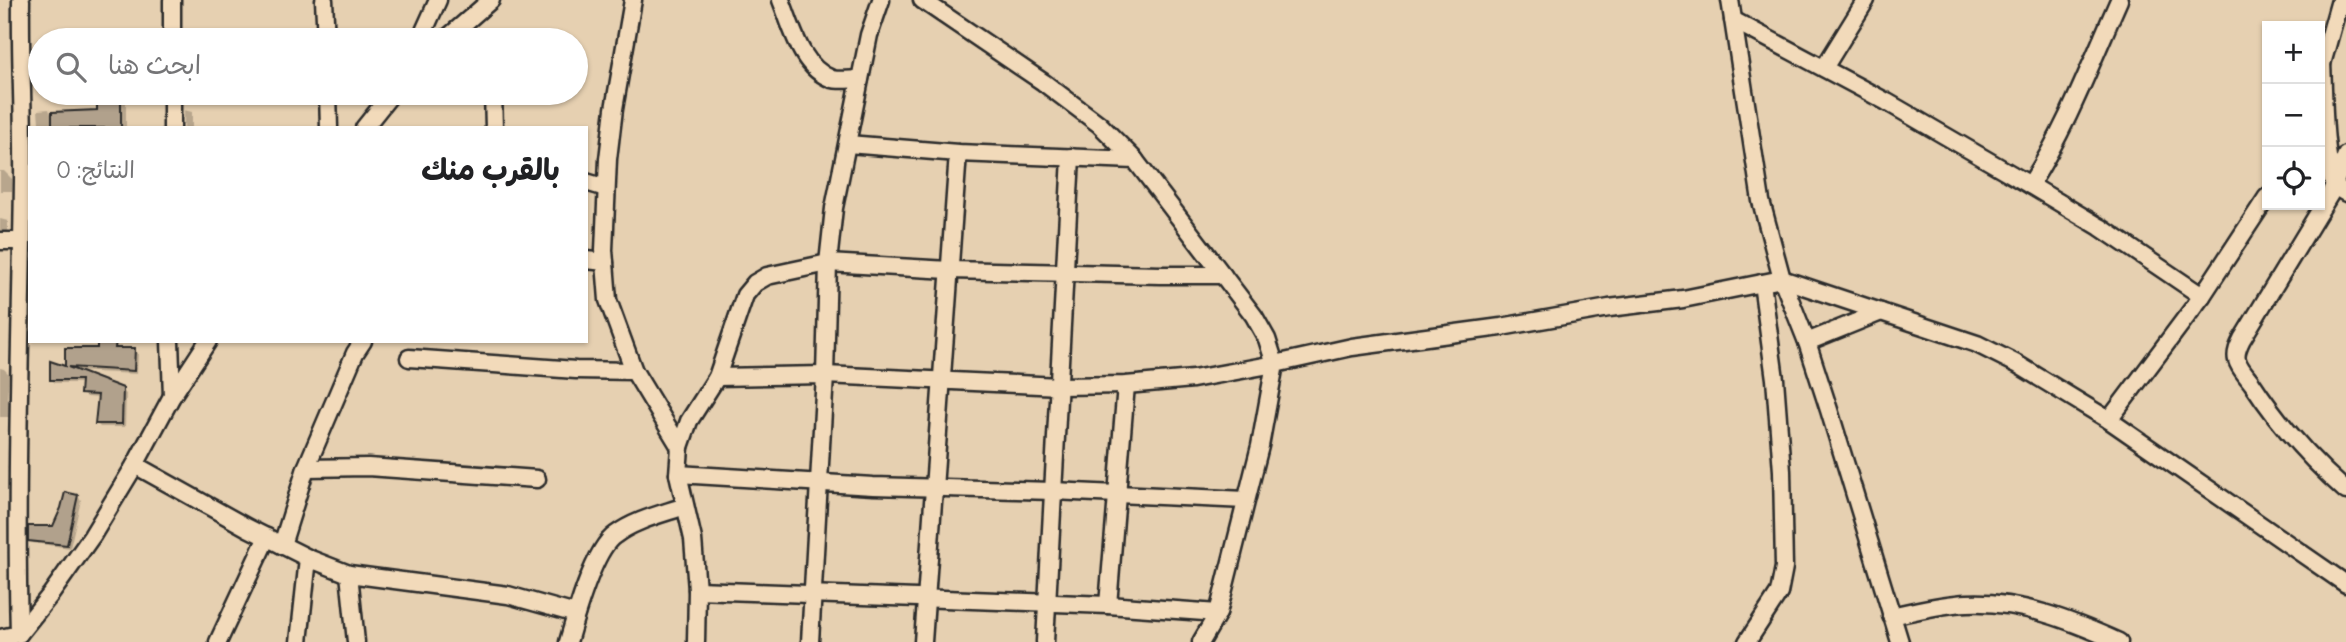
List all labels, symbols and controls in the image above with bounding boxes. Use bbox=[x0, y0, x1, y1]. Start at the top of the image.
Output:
map controls bbox=[2262, 21, 2325, 210]
button: + bbox=[2262, 21, 2325, 84]
search box bbox=[28, 28, 588, 105]
icon: search bbox=[52, 48, 90, 86]
text: ابحث هنا bbox=[108, 48, 201, 81]
button: − bbox=[2262, 84, 2325, 147]
button: locate bbox=[2262, 147, 2325, 210]
text: بالقرب منك bbox=[421, 150, 560, 188]
text: النتائج: 0 bbox=[56, 155, 135, 184]

